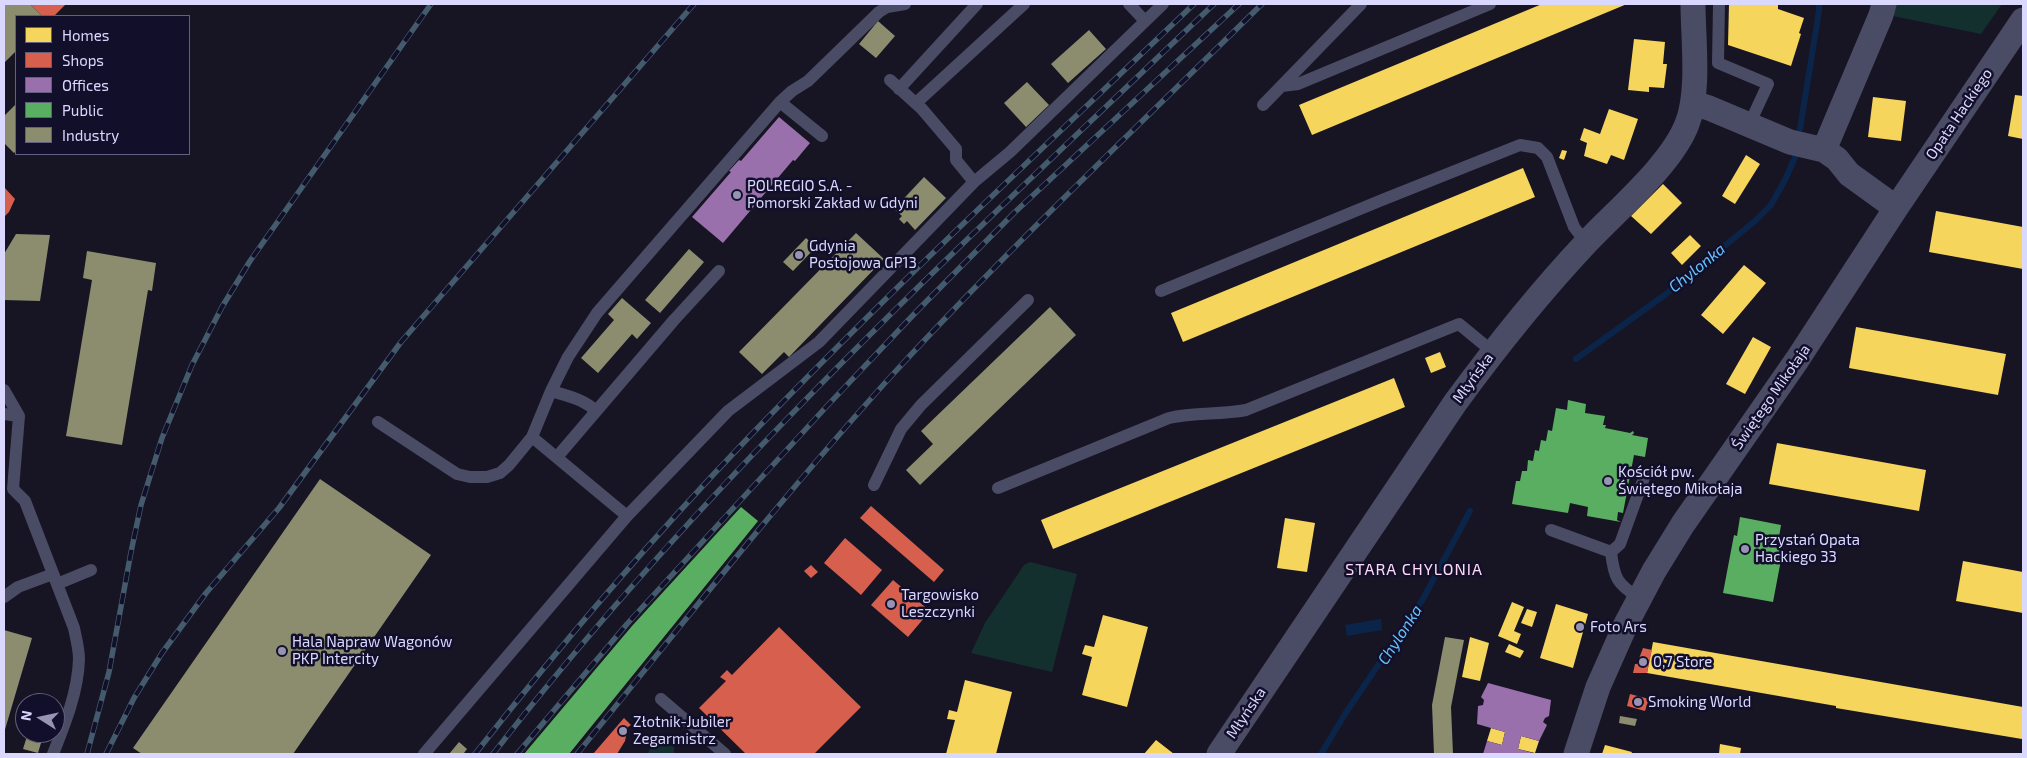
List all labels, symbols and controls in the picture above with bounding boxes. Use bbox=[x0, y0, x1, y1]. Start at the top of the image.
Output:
legend bbox=[15, 15, 190, 155]
text: Homes bbox=[62, 26, 109, 44]
text: Shops bbox=[62, 51, 104, 69]
street label: Opata Hackiego bbox=[1922, 65, 1996, 163]
text: Offices bbox=[62, 76, 109, 94]
text: Public bbox=[62, 101, 103, 119]
text: Industry bbox=[62, 126, 119, 144]
place label: POLREGIO S.A. - Pomorski Zakład w Gdyni bbox=[747, 177, 918, 212]
marker: POLREGIO S.A. - Pomorski Zakład w Gdyni bbox=[731, 189, 743, 201]
place label: Gdynia Postojowa GP13 bbox=[809, 237, 917, 272]
water label: Chylonka bbox=[1665, 239, 1729, 297]
marker: Gdynia Postojowa GP13 bbox=[793, 249, 805, 261]
street label: Świętego Mikołaja bbox=[1728, 341, 1814, 453]
street label: Młyńska bbox=[1449, 349, 1497, 407]
place label: Kościół pw. Świętego Mikołaja bbox=[1618, 463, 1742, 498]
marker: Kościół pw. Świętego Mikołaja bbox=[1602, 475, 1614, 487]
place label: Przystań Opata Hackiego 33 bbox=[1755, 531, 1860, 566]
marker: Przystań Opata Hackiego 33 bbox=[1739, 543, 1751, 555]
district label: STARA CHYLONIA bbox=[1343, 560, 1485, 580]
place label: Targowisko Leszczynki bbox=[901, 586, 979, 621]
marker: Targowisko Leszczynki bbox=[885, 598, 897, 610]
water label: Chylonka bbox=[1374, 602, 1426, 668]
place label: Foto Ars bbox=[1590, 618, 1647, 636]
marker: Foto Ars bbox=[1574, 621, 1586, 633]
place label: Hala Napraw Wagonów PKP Intercity bbox=[292, 633, 452, 668]
marker: Hala Napraw Wagonów PKP Intercity bbox=[276, 645, 288, 657]
place label: 0,7 Store bbox=[1653, 653, 1712, 671]
marker: 0,7 Store bbox=[1637, 656, 1649, 668]
street label: Młyńska bbox=[1222, 684, 1270, 742]
north arrow bbox=[15, 693, 65, 743]
place label: Smoking World bbox=[1648, 693, 1751, 711]
marker: Smoking World bbox=[1632, 696, 1644, 708]
text: N bbox=[16, 709, 35, 722]
place label: Złotnik-Jubiler Zegarmistrz bbox=[633, 713, 731, 748]
marker: Złotnik-Jubiler Zegarmistrz bbox=[617, 725, 629, 737]

